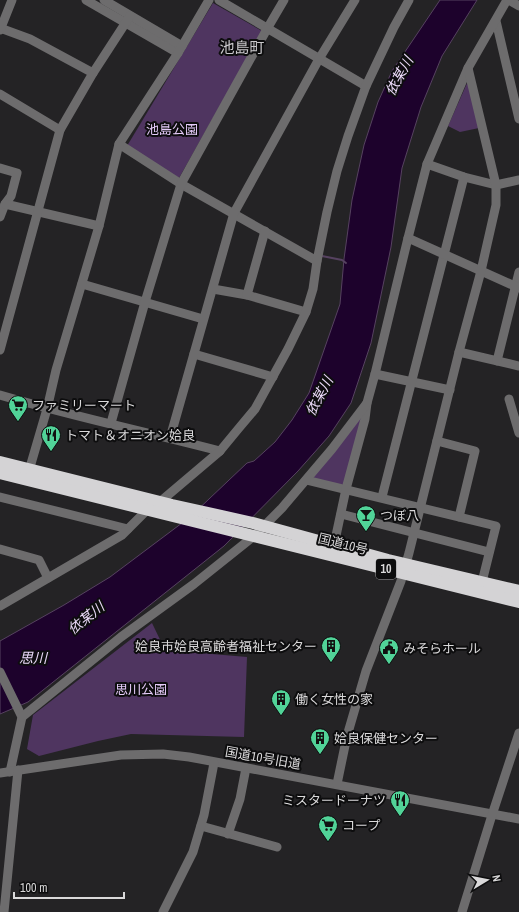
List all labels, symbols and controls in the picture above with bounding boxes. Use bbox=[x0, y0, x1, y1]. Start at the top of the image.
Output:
district label: 池島町 bbox=[219, 37, 265, 58]
water label: 依某川 bbox=[381, 52, 418, 99]
park label: 池島公園 bbox=[146, 121, 198, 138]
water label: 依某川 bbox=[301, 371, 338, 419]
supermarket icon: ファミリーマート bbox=[7, 394, 29, 422]
place label: ファミリーマート bbox=[32, 397, 136, 414]
restaurant icon: トマト＆オニオン姶良 bbox=[40, 424, 62, 452]
place label: トマト＆オニオン姶良 bbox=[65, 427, 195, 444]
bar icon: つぼ八 bbox=[355, 504, 377, 532]
place label: つぼ八 bbox=[380, 507, 419, 524]
street label: 国道10号 bbox=[316, 530, 370, 558]
road number: 10 bbox=[376, 559, 396, 579]
water label: 依某川 bbox=[64, 597, 110, 638]
building icon: 姶良市姶良高齢者福祉センター bbox=[320, 635, 342, 663]
public building icon: みそらホール bbox=[378, 637, 400, 665]
place label: 姶良市姶良高齢者福祉センター bbox=[135, 638, 317, 655]
place label: みそらホール bbox=[403, 640, 481, 657]
water label: 思川 bbox=[19, 649, 49, 667]
park label: 思川公園 bbox=[115, 681, 167, 698]
building icon: 働く女性の家 bbox=[270, 688, 292, 716]
place label: 働く女性の家 bbox=[295, 691, 373, 708]
building icon: 姶良保健センター bbox=[309, 727, 331, 755]
place label: 姶良保健センター bbox=[334, 730, 438, 747]
street label: 国道10号旧道 bbox=[224, 743, 302, 773]
restaurant icon: ミスタードーナツ bbox=[389, 789, 411, 817]
place label: ミスタードーナツ bbox=[282, 792, 386, 809]
supermarket icon: コープ bbox=[317, 814, 339, 842]
place label: コープ bbox=[342, 817, 380, 834]
north arrow bbox=[467, 860, 507, 900]
scale bar bbox=[14, 874, 124, 900]
text: N bbox=[489, 874, 504, 883]
text: 100 m bbox=[20, 880, 47, 896]

